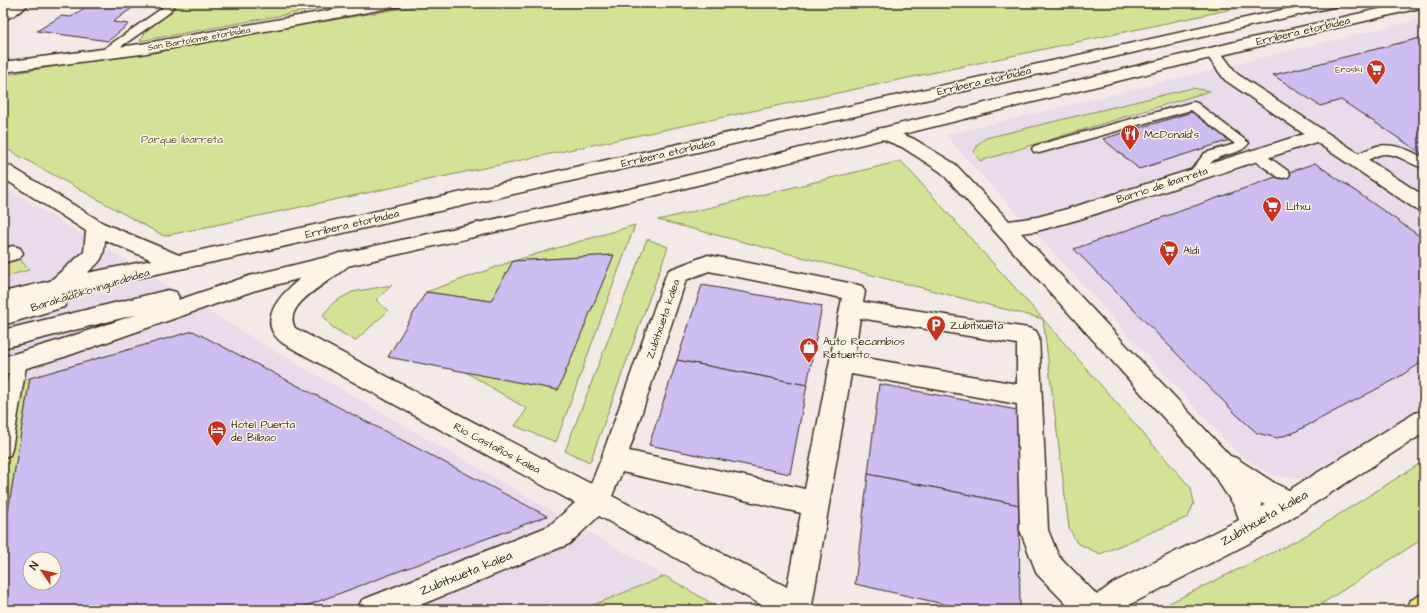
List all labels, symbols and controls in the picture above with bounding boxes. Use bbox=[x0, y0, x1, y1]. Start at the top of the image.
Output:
street label: Erribera etorbidea bbox=[1254, 13, 1352, 49]
street label: San Bartolome etorbidea bbox=[147, 23, 252, 54]
supermarket icon: Eroski bbox=[1365, 58, 1387, 86]
street label: Erribera etorbidea bbox=[935, 63, 1033, 99]
place label: Eroski bbox=[1335, 63, 1363, 76]
restaurant icon: McDonald's bbox=[1119, 123, 1141, 151]
place label: McDonald's bbox=[1144, 127, 1200, 142]
park label: Parque Ibarreta bbox=[141, 132, 223, 147]
street label: Erribera etorbidea bbox=[619, 135, 717, 171]
street label: Barrio de Ibarreta bbox=[1114, 163, 1210, 207]
supermarket icon: Litxu bbox=[1261, 195, 1283, 223]
place label: Litxu bbox=[1286, 199, 1311, 214]
street label: Erribera etorbidea bbox=[303, 206, 401, 242]
supermarket icon: Aldi bbox=[1158, 239, 1180, 267]
place label: Aldi bbox=[1183, 243, 1199, 258]
street label: Barakaldoko ingurabidea bbox=[29, 265, 152, 316]
street label: Zubitxueta kalea bbox=[642, 277, 684, 361]
parking icon: Zubitxueta bbox=[925, 314, 947, 342]
place label: Zubitxueta bbox=[950, 318, 1004, 333]
place label: Auto Recambios Retuerto bbox=[823, 334, 906, 362]
shop icon: Auto Recambios Retuerto bbox=[798, 336, 820, 364]
place label: Hotel Puerta de Bilbao bbox=[231, 417, 295, 445]
hotel icon: Hotel Puerta de Bilbao bbox=[206, 419, 228, 447]
street label: Rio Castaños kalea bbox=[451, 419, 543, 477]
street label: Zubitxueta kalea bbox=[1217, 485, 1311, 550]
street label: Zubitxueta kalea bbox=[417, 546, 515, 600]
north arrow bbox=[22, 551, 62, 591]
text: N bbox=[26, 559, 42, 573]

